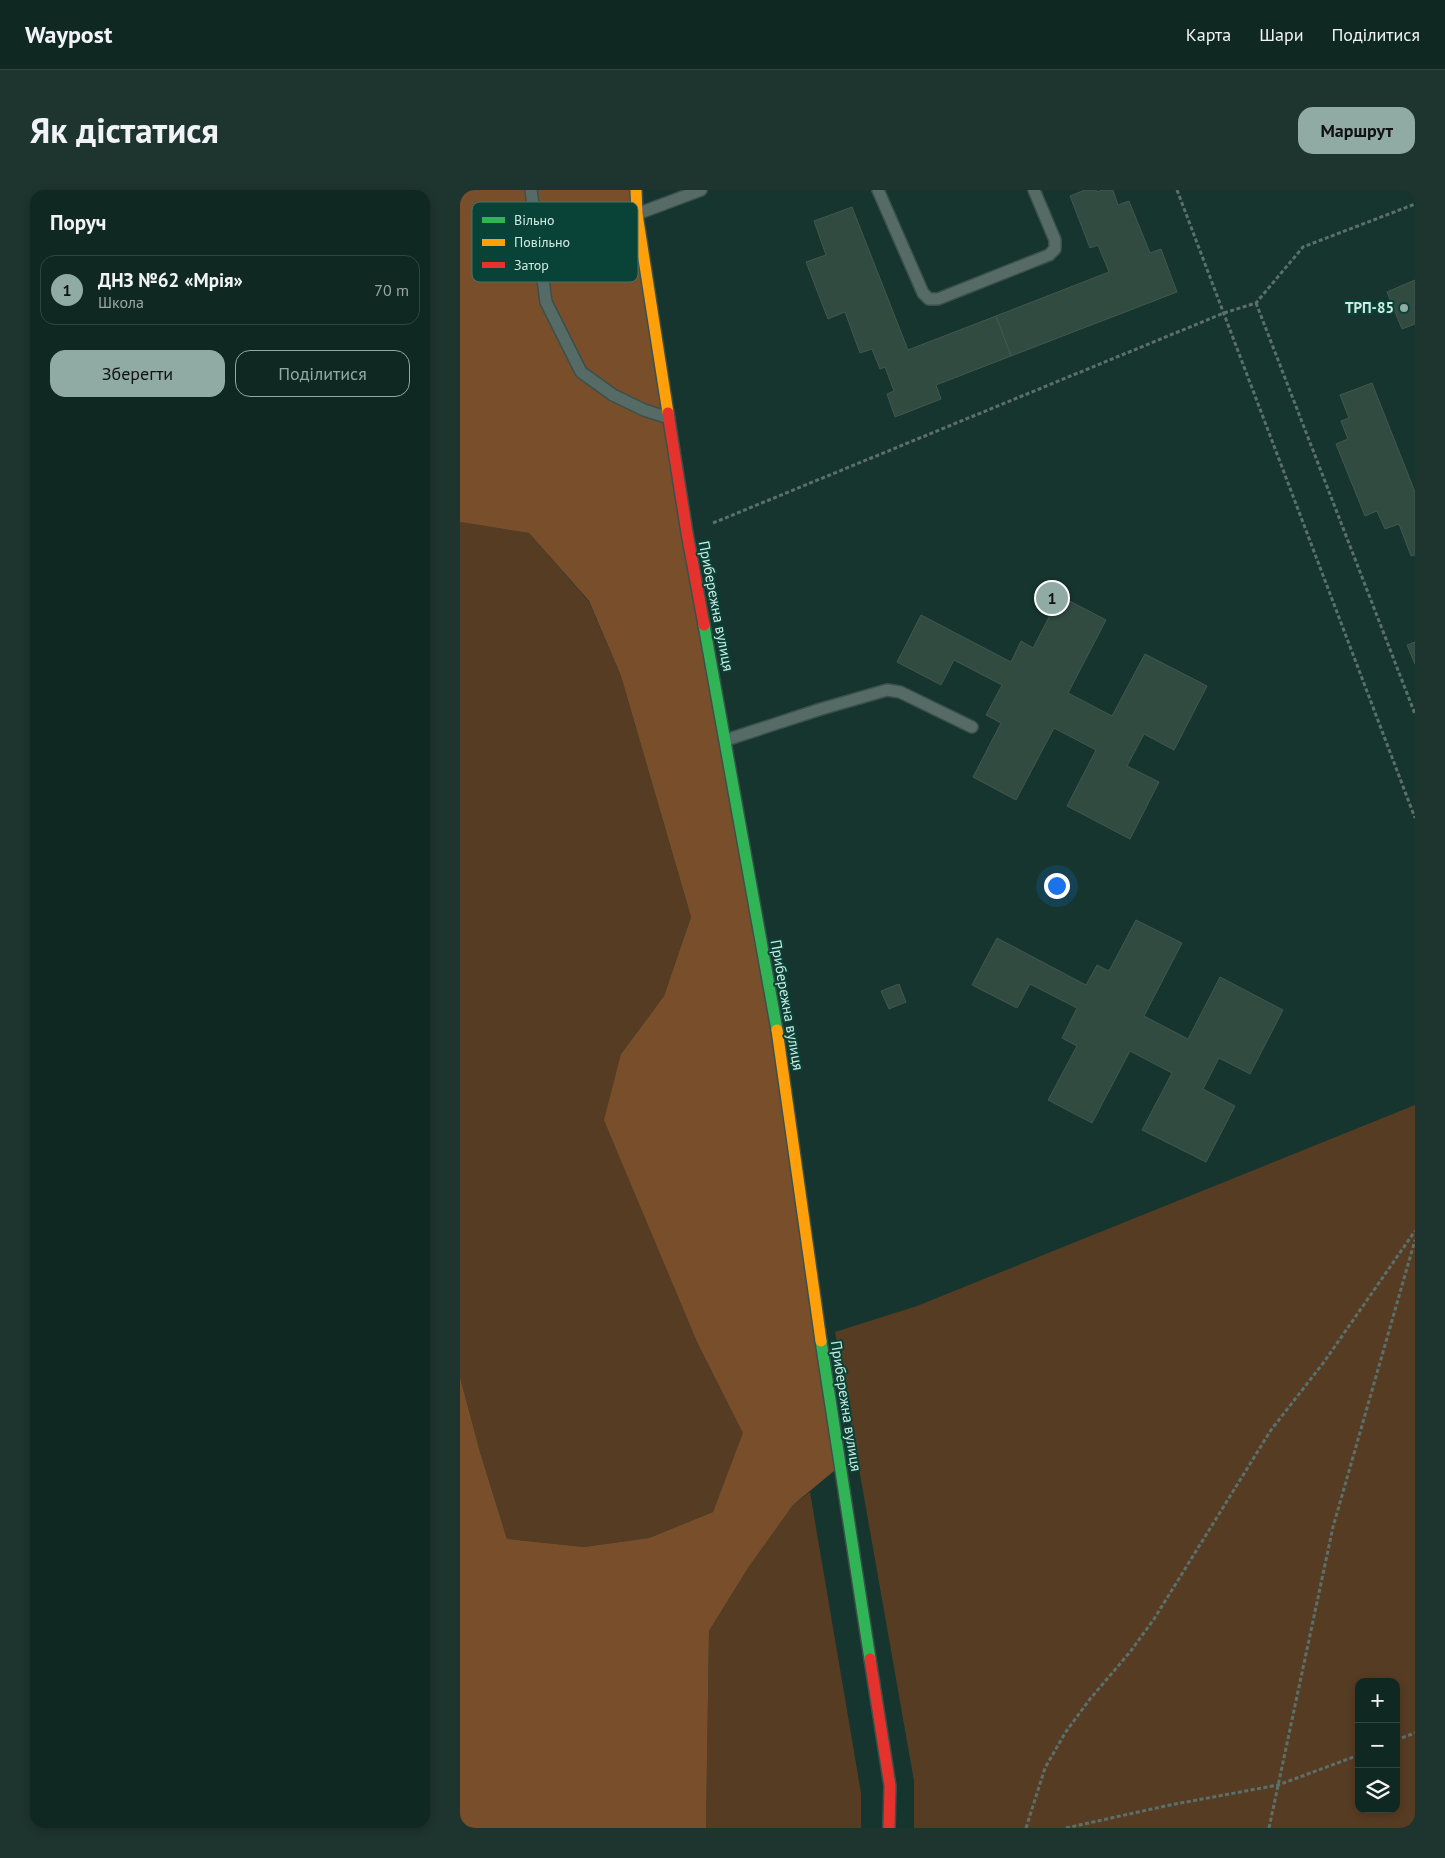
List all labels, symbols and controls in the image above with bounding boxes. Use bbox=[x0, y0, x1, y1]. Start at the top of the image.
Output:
text: Waypost bbox=[25, 19, 112, 50]
text: Карта bbox=[1186, 23, 1231, 46]
text: Шари bbox=[1259, 23, 1303, 46]
text: Поділитися bbox=[1331, 23, 1420, 46]
text: Як дістатися bbox=[30, 107, 219, 153]
button: Маршрут bbox=[1298, 107, 1415, 154]
legend bbox=[472, 202, 638, 282]
text: Поруч bbox=[50, 209, 106, 236]
text: Вільно bbox=[514, 211, 555, 229]
text: Повільно bbox=[514, 233, 570, 251]
text: Затор bbox=[514, 256, 549, 274]
text: ДНЗ №62 «Мрія» bbox=[98, 268, 243, 292]
text: 1 bbox=[62, 280, 72, 300]
text: 70 m bbox=[374, 280, 409, 300]
text: Школа bbox=[98, 292, 144, 312]
place label: ТРП-85 bbox=[1345, 298, 1394, 317]
marker: ТРП-85 bbox=[1398, 302, 1410, 314]
button: Зберегти bbox=[50, 350, 225, 397]
button: Поділитися bbox=[235, 350, 410, 397]
street label: Прибережна вулиця bbox=[695, 539, 738, 673]
pin: 1 bbox=[1036, 579, 1068, 617]
your location bbox=[1044, 873, 1070, 899]
street label: Прибережна вулиця bbox=[767, 938, 808, 1072]
street label: Прибережна вулиця bbox=[827, 1339, 866, 1473]
map controls bbox=[1355, 1678, 1400, 1813]
button: + bbox=[1355, 1678, 1400, 1723]
button: − bbox=[1355, 1723, 1400, 1768]
button: layers bbox=[1355, 1768, 1400, 1813]

